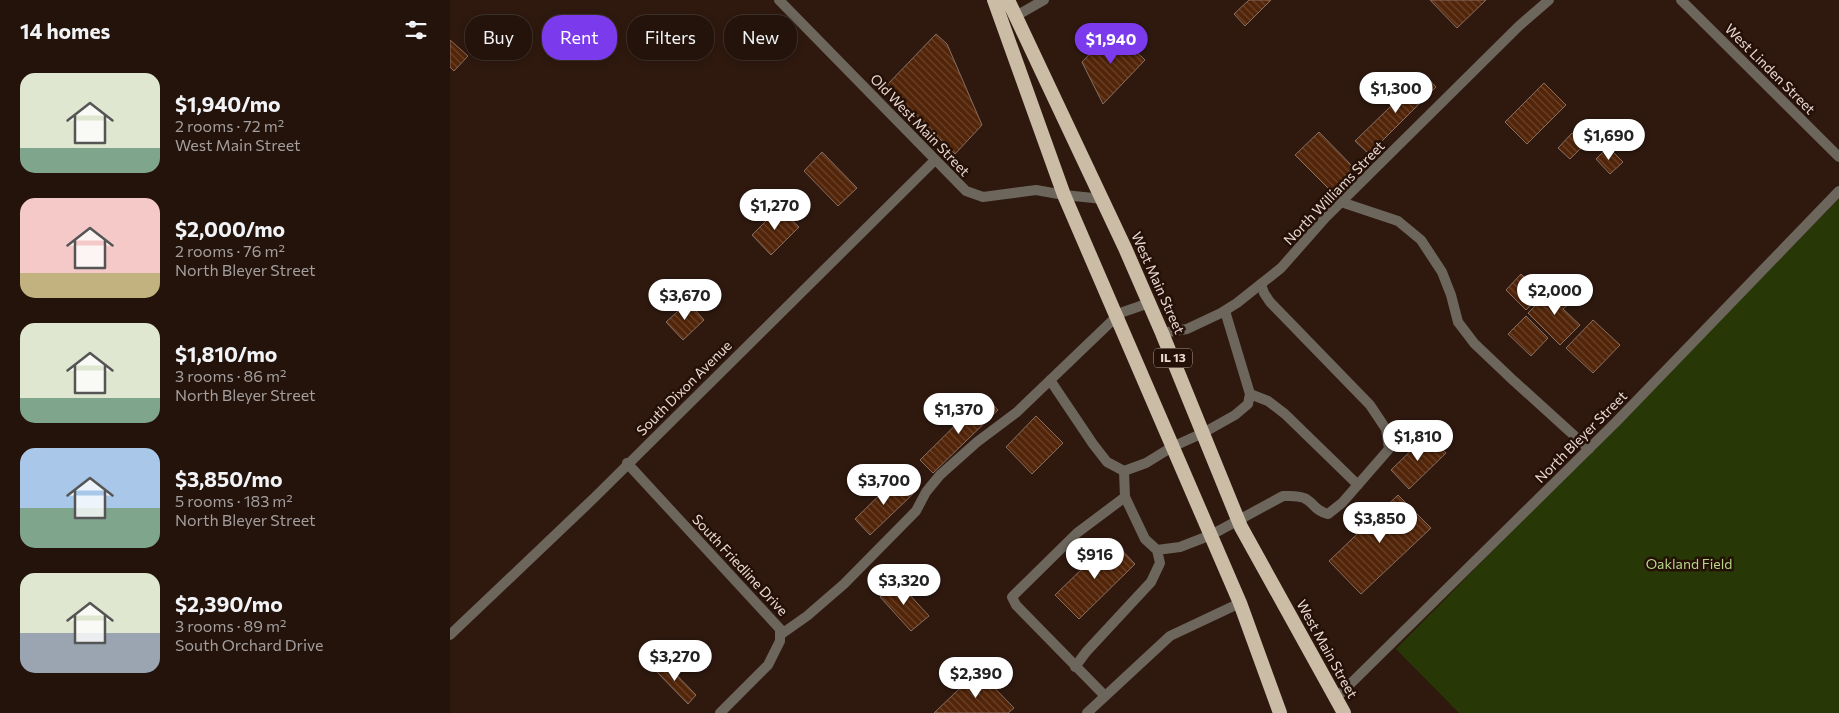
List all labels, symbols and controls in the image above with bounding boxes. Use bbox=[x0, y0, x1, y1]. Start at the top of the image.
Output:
chip: Buy bbox=[465, 15, 532, 60]
chip: Rent bbox=[542, 15, 617, 60]
chip: Filters bbox=[627, 15, 714, 60]
chip: New bbox=[724, 15, 797, 60]
icon: filters bbox=[402, 16, 430, 44]
text: 14 homes bbox=[20, 18, 110, 43]
street label: West Linden Street bbox=[1722, 20, 1819, 118]
pin: $1,940 bbox=[1070, 22, 1152, 65]
text: $1,940 bbox=[1086, 29, 1136, 48]
street label: Old West Main Street bbox=[867, 70, 974, 180]
pin: $1,300 bbox=[1355, 72, 1437, 114]
text: $1,300 bbox=[1370, 78, 1422, 97]
text: $1,940/mo bbox=[175, 91, 281, 116]
icon: home bbox=[60, 93, 120, 153]
text: 2 rooms · 72 m² bbox=[175, 116, 284, 135]
pin: $1,690 bbox=[1568, 119, 1650, 161]
text: $1,690 bbox=[1584, 125, 1634, 144]
text: West Main Street bbox=[175, 135, 301, 154]
street label: North Williams Street bbox=[1280, 137, 1388, 248]
pin: $1,270 bbox=[734, 188, 816, 231]
text: $1,270 bbox=[751, 195, 799, 214]
text: $2,000/mo bbox=[175, 216, 285, 241]
icon: home bbox=[60, 218, 120, 278]
street label: West Main Street bbox=[1128, 229, 1189, 337]
text: 2 rooms · 76 m² bbox=[175, 241, 285, 260]
text: North Bleyer Street bbox=[175, 260, 316, 279]
pin: $2,000 bbox=[1514, 274, 1596, 316]
pin: $3,670 bbox=[644, 278, 726, 321]
text: $2,000 bbox=[1528, 280, 1582, 299]
text: $3,670 bbox=[659, 285, 711, 304]
street label: South Dixon Avenue bbox=[633, 337, 735, 439]
text: $1,810/mo bbox=[175, 341, 277, 366]
icon: home bbox=[60, 343, 120, 403]
road number: IL 13 bbox=[1154, 348, 1192, 368]
text: 3 rooms · 86 m² bbox=[175, 366, 286, 385]
text: North Bleyer Street bbox=[175, 385, 316, 404]
street label: North Bleyer Street bbox=[1531, 387, 1630, 486]
pin: $1,370 bbox=[918, 392, 1000, 435]
text: $1,370 bbox=[935, 399, 983, 418]
pin: $1,810 bbox=[1377, 420, 1459, 462]
text: $1,810 bbox=[1394, 426, 1442, 445]
pin: $3,700 bbox=[843, 464, 925, 506]
text: $3,850/mo bbox=[175, 466, 282, 491]
icon: home bbox=[60, 468, 120, 528]
text: $3,700 bbox=[858, 470, 910, 489]
text: 5 rooms · 183 m² bbox=[175, 491, 293, 510]
pin: $3,850 bbox=[1339, 502, 1421, 544]
text: $3,850 bbox=[1354, 508, 1406, 527]
text: North Bleyer Street bbox=[175, 510, 316, 529]
street label: South Friedline Drive bbox=[689, 510, 792, 619]
pin: $916 bbox=[1065, 538, 1125, 580]
text: $916 bbox=[1077, 544, 1113, 563]
park label: Oakland Field bbox=[1646, 555, 1732, 572]
pin: $3,320 bbox=[863, 564, 945, 606]
text: $3,320 bbox=[878, 570, 930, 589]
text: $2,390/mo bbox=[175, 591, 283, 616]
icon: home bbox=[60, 593, 120, 653]
street label: West Main Street bbox=[1293, 597, 1362, 701]
text: 3 rooms · 89 m² bbox=[175, 616, 286, 635]
text: South Orchard Drive bbox=[175, 635, 323, 654]
pin: $3,270 bbox=[634, 640, 716, 682]
text: $3,270 bbox=[650, 646, 700, 665]
pin: $2,390 bbox=[935, 656, 1017, 699]
text: $2,390 bbox=[950, 663, 1002, 682]

